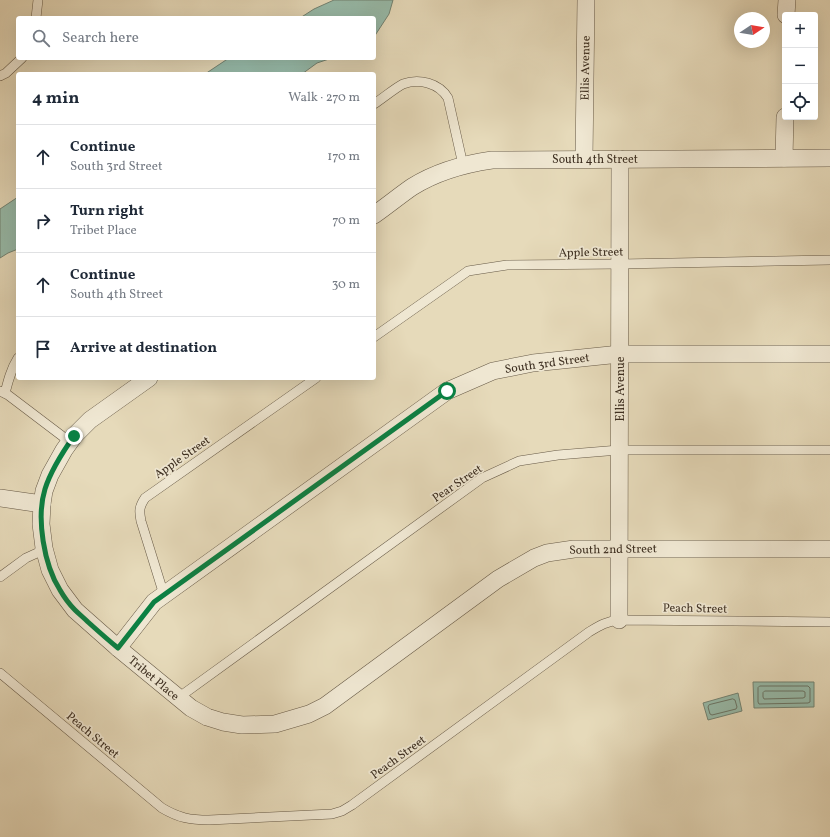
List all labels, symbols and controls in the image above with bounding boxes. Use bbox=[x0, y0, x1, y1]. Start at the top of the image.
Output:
north arrow bbox=[734, 12, 770, 48]
map controls bbox=[782, 12, 818, 120]
button: + bbox=[782, 12, 818, 48]
search box bbox=[16, 16, 376, 60]
icon: search bbox=[30, 27, 52, 49]
text: Search here bbox=[62, 28, 139, 49]
street label: Ellis Avenue bbox=[577, 35, 595, 101]
button: − bbox=[782, 48, 818, 84]
button: locate bbox=[782, 84, 818, 120]
text: 4 min bbox=[32, 87, 79, 110]
text: Walk · 270 m bbox=[288, 89, 360, 107]
text: Continue bbox=[70, 137, 135, 158]
icon: ahead bbox=[32, 146, 54, 168]
text: 170 m bbox=[327, 148, 360, 166]
street label: South 4th Street bbox=[552, 152, 638, 168]
text: South 3rd Street bbox=[70, 158, 162, 176]
text: Turn right bbox=[70, 201, 144, 222]
icon: right bbox=[32, 210, 54, 232]
text: 70 m bbox=[332, 212, 360, 230]
text: Tribet Place bbox=[70, 222, 137, 240]
street label: Apple Street bbox=[559, 244, 624, 262]
text: Continue bbox=[70, 265, 135, 286]
icon: ahead bbox=[32, 274, 54, 296]
text: 30 m bbox=[332, 276, 360, 294]
text: South 4th Street bbox=[70, 286, 163, 304]
icon: arrive bbox=[32, 338, 54, 360]
text: Arrive at destination bbox=[70, 338, 217, 359]
street label: South 3rd Street bbox=[504, 350, 591, 378]
street label: Ellis Avenue bbox=[613, 356, 629, 421]
route start bbox=[438, 382, 456, 400]
route end bbox=[65, 427, 83, 445]
street label: Apple Street bbox=[151, 433, 214, 483]
street label: Pear Street bbox=[429, 461, 486, 506]
street label: South 2nd Street bbox=[569, 541, 657, 559]
street label: Peach Street bbox=[663, 600, 727, 618]
street label: Tribet Place bbox=[125, 653, 182, 705]
street label: Peach Street bbox=[63, 709, 122, 763]
street label: Peach Street bbox=[368, 732, 429, 783]

